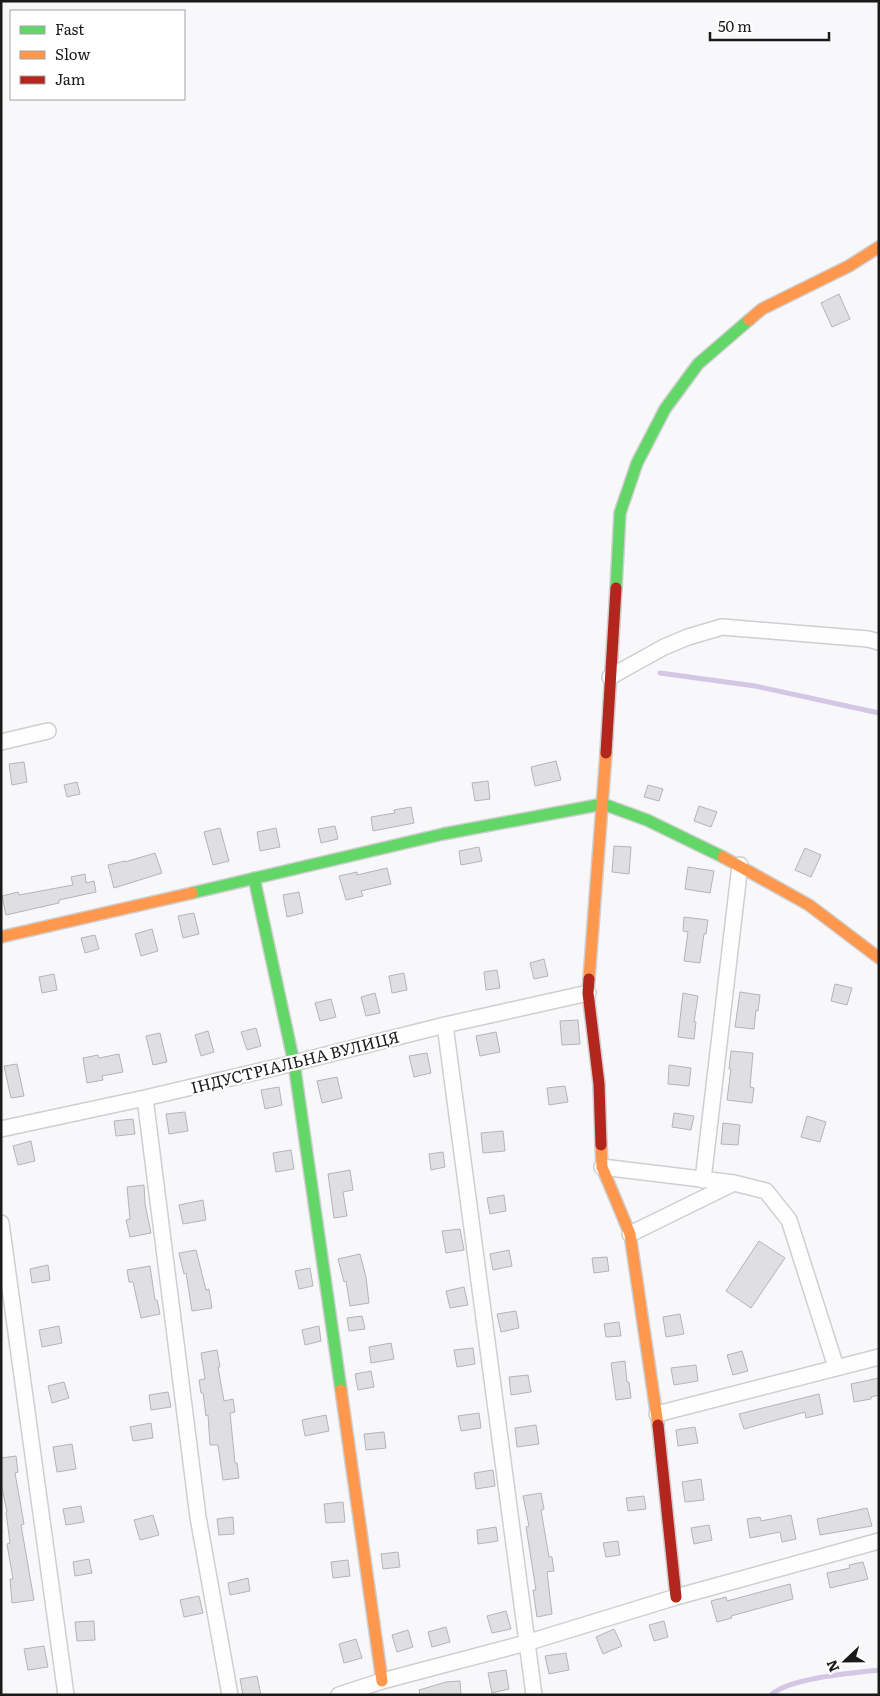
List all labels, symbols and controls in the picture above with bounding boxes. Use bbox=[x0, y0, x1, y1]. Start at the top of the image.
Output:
legend bbox=[10, 10, 185, 100]
scale bar bbox=[710, 10, 829, 42]
text: 50 m bbox=[718, 14, 752, 37]
text: Fast bbox=[55, 17, 84, 40]
text: Slow bbox=[55, 42, 90, 65]
text: Jam bbox=[55, 67, 86, 90]
street label: ІНДУСТРІАЛЬНА ВУЛИЦЯ bbox=[188, 1023, 402, 1099]
north arrow bbox=[820, 1636, 870, 1686]
text: N bbox=[820, 1657, 843, 1675]

